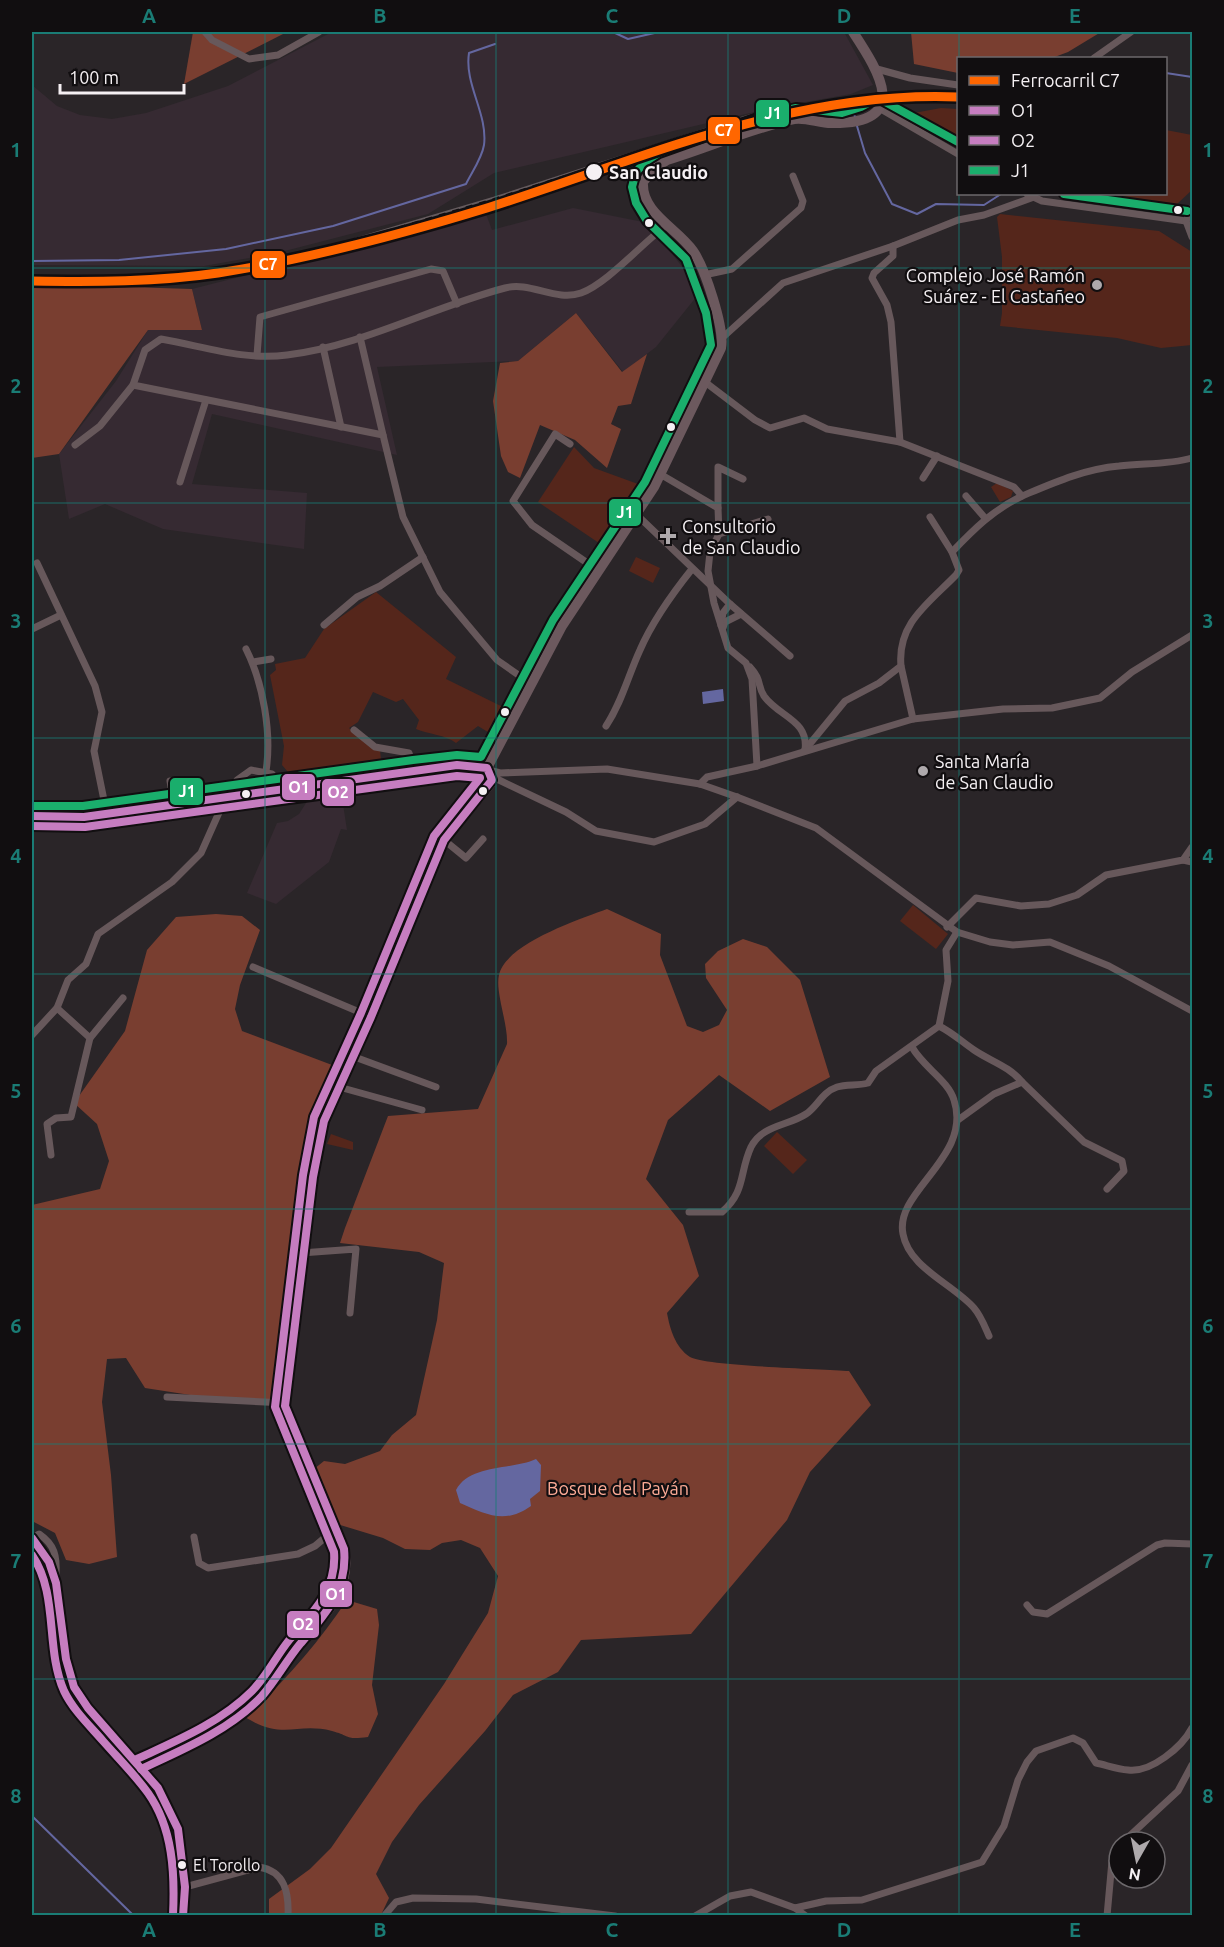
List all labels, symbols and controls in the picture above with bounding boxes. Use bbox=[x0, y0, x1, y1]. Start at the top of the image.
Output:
text: A bbox=[142, 4, 156, 27]
text: B bbox=[373, 4, 387, 27]
text: C bbox=[606, 4, 619, 27]
text: D bbox=[837, 4, 851, 27]
text: E bbox=[1069, 4, 1081, 27]
scale bar bbox=[60, 57, 184, 95]
legend bbox=[957, 57, 1167, 195]
text: 100 m bbox=[69, 67, 119, 87]
text: Ferrocarril C7 bbox=[1011, 70, 1120, 90]
line badge: J1 bbox=[755, 99, 790, 128]
text: O1 bbox=[1011, 100, 1035, 120]
text: J1 bbox=[764, 104, 782, 122]
line badge: C7 bbox=[707, 116, 741, 145]
text: C7 bbox=[714, 121, 734, 139]
text: O2 bbox=[1011, 130, 1035, 150]
text: 1 bbox=[10, 138, 22, 161]
text: 1 bbox=[1202, 138, 1214, 161]
text: J1 bbox=[1011, 160, 1030, 180]
marker: San Claudio bbox=[584, 162, 604, 182]
place label: San Claudio bbox=[609, 162, 708, 182]
unlabelled marker bbox=[1172, 204, 1184, 216]
unlabelled marker bbox=[643, 217, 655, 229]
line badge: C7 bbox=[251, 250, 286, 279]
text: C7 bbox=[258, 255, 278, 273]
place label: Complejo José Ramón Suárez - El Castañeo bbox=[906, 265, 1085, 306]
marker: Complejo José Ramón Suárez - El Castañeo bbox=[1090, 278, 1104, 292]
text: 2 bbox=[10, 374, 22, 397]
text: 2 bbox=[1202, 374, 1214, 397]
unlabelled marker bbox=[665, 421, 677, 433]
line badge: J1 bbox=[608, 498, 642, 527]
text: J1 bbox=[616, 503, 634, 521]
place label: Consultorio de San Claudio bbox=[682, 516, 800, 557]
marker: Consultorio de San Claudio bbox=[659, 527, 677, 545]
text: 3 bbox=[10, 609, 22, 632]
text: 3 bbox=[1202, 609, 1214, 632]
unlabelled marker bbox=[499, 706, 511, 718]
place label: Santa María de San Claudio bbox=[935, 751, 1053, 792]
marker: Santa María de San Claudio bbox=[916, 764, 930, 778]
line badge: O1 bbox=[281, 773, 316, 801]
line badge: J1 bbox=[169, 777, 204, 806]
text: O1 bbox=[288, 778, 310, 796]
line badge: O2 bbox=[321, 778, 355, 807]
text: J1 bbox=[178, 782, 196, 800]
text: O2 bbox=[327, 783, 349, 801]
unlabelled marker bbox=[477, 785, 489, 797]
unlabelled marker bbox=[240, 788, 252, 800]
text: 4 bbox=[10, 844, 22, 867]
text: 4 bbox=[1202, 844, 1214, 867]
text: 5 bbox=[10, 1079, 22, 1102]
text: 5 bbox=[1202, 1079, 1214, 1102]
text: 6 bbox=[10, 1314, 22, 1337]
text: 6 bbox=[1202, 1314, 1214, 1337]
park label: Bosque del Payán bbox=[547, 1478, 689, 1498]
text: 7 bbox=[10, 1549, 22, 1572]
text: 7 bbox=[1202, 1549, 1214, 1572]
line badge: O1 bbox=[319, 1580, 353, 1608]
text: O1 bbox=[325, 1585, 347, 1603]
line badge: O2 bbox=[286, 1610, 320, 1639]
text: O2 bbox=[292, 1615, 314, 1633]
text: 8 bbox=[10, 1784, 22, 1807]
text: 8 bbox=[1202, 1784, 1214, 1807]
north arrow bbox=[1107, 1830, 1167, 1890]
place label: El Torollo bbox=[193, 1856, 260, 1874]
marker: El Torollo bbox=[176, 1859, 188, 1871]
text: N bbox=[1127, 1865, 1142, 1885]
text: A bbox=[142, 1918, 156, 1941]
text: B bbox=[373, 1918, 387, 1941]
text: C bbox=[606, 1918, 619, 1941]
text: D bbox=[837, 1918, 851, 1941]
text: E bbox=[1069, 1918, 1081, 1941]

